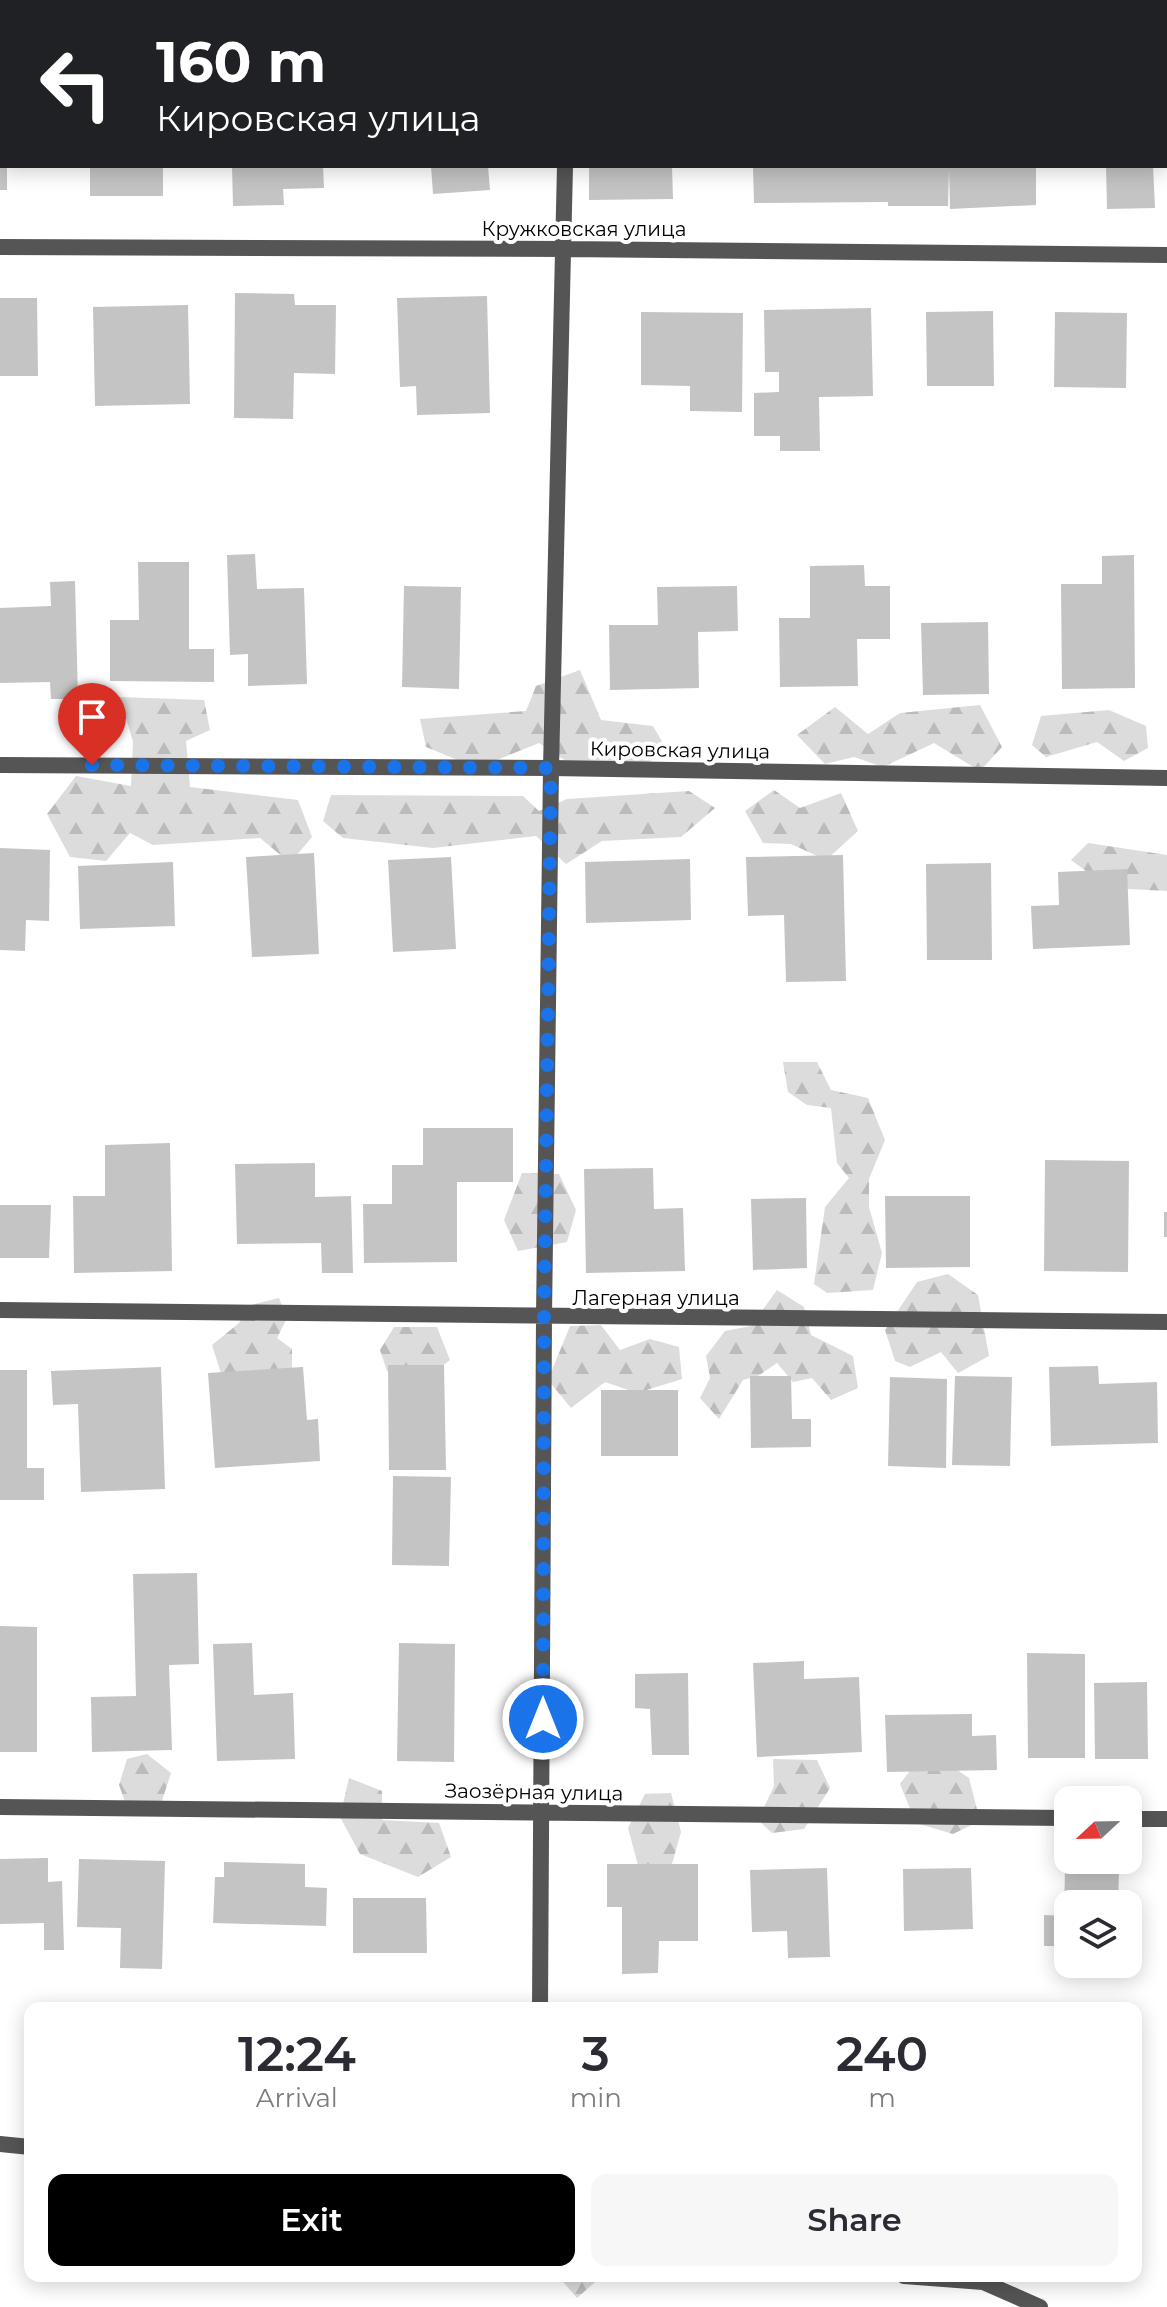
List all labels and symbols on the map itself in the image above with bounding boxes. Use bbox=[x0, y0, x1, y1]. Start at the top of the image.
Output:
street label: Кружковская улица bbox=[482, 217, 686, 241]
pin bbox=[58, 683, 126, 765]
street label: Кировская улица bbox=[590, 736, 770, 764]
street label: Лагерная улица bbox=[572, 1286, 740, 1310]
position arrow bbox=[501, 1677, 585, 1761]
street label: Заозёрная улица bbox=[445, 1778, 623, 1806]
north arrow bbox=[1054, 1786, 1142, 1874]

